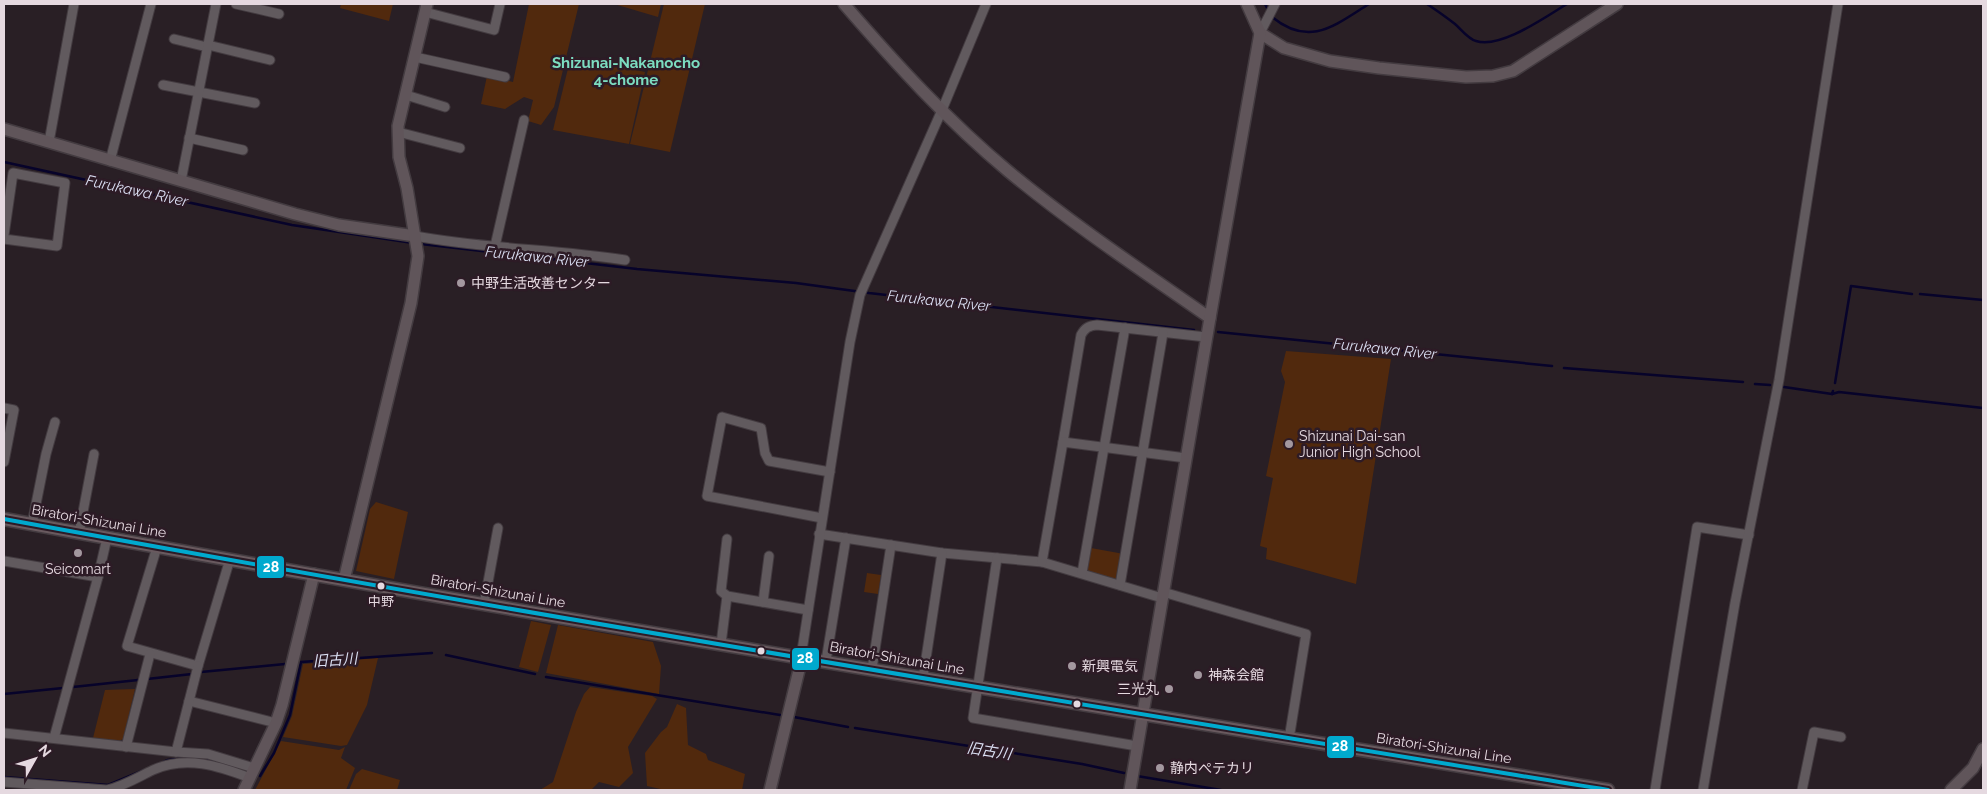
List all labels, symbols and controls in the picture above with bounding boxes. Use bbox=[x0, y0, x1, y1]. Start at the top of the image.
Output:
district label: Shizunai-Nakanocho 4-chome bbox=[552, 54, 700, 89]
water label: Furukawa River bbox=[84, 171, 191, 211]
water label: Furukawa River bbox=[484, 243, 591, 271]
place label: 中野生活改善センター bbox=[471, 275, 611, 291]
marker: 中野生活改善センター bbox=[455, 277, 467, 289]
water label: Furukawa River bbox=[886, 287, 993, 315]
water label: Furukawa River bbox=[1332, 335, 1439, 363]
place label: Shizunai Dai-san Junior High School bbox=[1299, 428, 1420, 460]
marker: Shizunai Dai-san Junior High School bbox=[1283, 438, 1295, 450]
street label: Biratori-Shizunai Line bbox=[30, 501, 168, 541]
marker: Seicomart bbox=[72, 547, 84, 559]
line badge: 28 bbox=[256, 555, 285, 579]
text: 28 bbox=[263, 559, 279, 575]
place label: Seicomart bbox=[45, 561, 111, 577]
street label: Biratori-Shizunai Line bbox=[429, 571, 567, 611]
marker: 中野 bbox=[376, 581, 386, 591]
place label: 中野 bbox=[368, 594, 394, 609]
street label: Biratori-Shizunai Line bbox=[828, 638, 966, 678]
unlabelled marker bbox=[756, 646, 766, 656]
line badge: 28 bbox=[791, 647, 820, 671]
water label: 旧古川 bbox=[312, 649, 360, 671]
text: 28 bbox=[797, 650, 813, 666]
place label: 新興電気 bbox=[1082, 658, 1138, 674]
marker: 新興電気 bbox=[1066, 660, 1078, 672]
place label: 神森会館 bbox=[1208, 667, 1264, 683]
marker: 神森会館 bbox=[1192, 669, 1204, 681]
place label: 三光丸 bbox=[1117, 681, 1159, 697]
marker: 三光丸 bbox=[1163, 683, 1175, 695]
unlabelled marker bbox=[1072, 699, 1082, 709]
street label: Biratori-Shizunai Line bbox=[1375, 729, 1513, 767]
north arrow bbox=[10, 734, 60, 784]
line badge: 28 bbox=[1326, 735, 1355, 759]
text: 28 bbox=[1332, 738, 1348, 754]
water label: 旧古川 bbox=[965, 739, 1015, 764]
text: N bbox=[36, 742, 55, 760]
place label: 静内ぺテカリ bbox=[1170, 760, 1254, 776]
marker: 静内ぺテカリ bbox=[1154, 762, 1166, 774]

